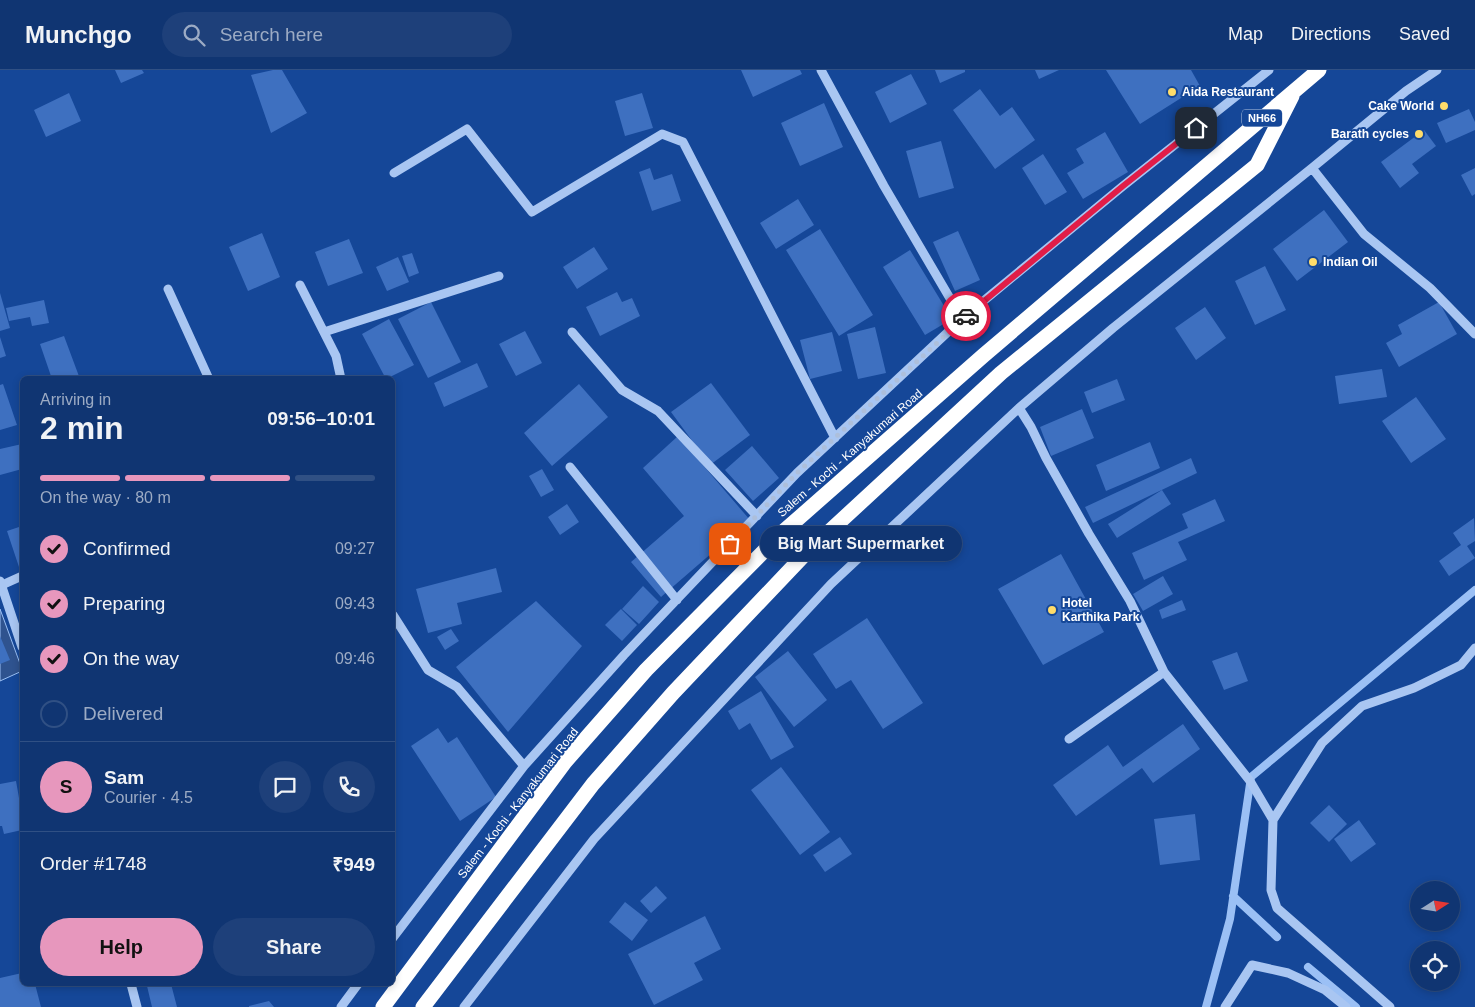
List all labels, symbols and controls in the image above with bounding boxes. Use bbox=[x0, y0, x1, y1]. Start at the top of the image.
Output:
search box bbox=[162, 12, 512, 57]
text: Munchgo bbox=[25, 21, 132, 48]
icon: search bbox=[180, 21, 208, 49]
text: Search here bbox=[220, 24, 323, 45]
text: Map bbox=[1228, 24, 1263, 44]
text: Directions bbox=[1291, 24, 1371, 44]
text: Saved bbox=[1399, 24, 1450, 44]
place label: Aida Restaurant bbox=[1182, 85, 1274, 99]
marker: Aida Restaurant bbox=[1166, 86, 1178, 98]
place label: Cake World bbox=[1368, 99, 1434, 113]
marker: Cake World bbox=[1438, 100, 1450, 112]
pin bbox=[1175, 107, 1217, 149]
road number: NH66 bbox=[1242, 110, 1282, 126]
icon: home bbox=[1182, 114, 1210, 142]
place label: Barath cycles bbox=[1331, 127, 1409, 141]
marker: Barath cycles bbox=[1413, 128, 1425, 140]
place label: Indian Oil bbox=[1323, 255, 1378, 269]
marker: Indian Oil bbox=[1307, 256, 1319, 268]
courier bbox=[941, 291, 991, 341]
icon: car bbox=[952, 302, 980, 330]
street label: Salem - Kochi - Kanyakumari Road bbox=[775, 386, 925, 520]
text: Arriving in bbox=[40, 391, 111, 408]
text: 09:56–10:01 bbox=[267, 408, 375, 429]
text: 2 min bbox=[40, 410, 124, 446]
text: On the way · 80 m bbox=[40, 489, 171, 506]
pin bbox=[709, 523, 751, 565]
callout: Big Mart Supermarket bbox=[760, 526, 962, 562]
icon: bag bbox=[716, 530, 744, 558]
icon: check bbox=[40, 535, 68, 563]
text: Big Mart Supermarket bbox=[778, 535, 944, 552]
text: Confirmed bbox=[83, 538, 171, 559]
text: 09:27 bbox=[335, 540, 375, 557]
icon: check bbox=[40, 590, 68, 618]
text: Preparing bbox=[83, 593, 165, 614]
text: 09:43 bbox=[335, 595, 375, 612]
place label: Hotel Karthika Park bbox=[1062, 596, 1140, 624]
marker: Hotel Karthika Park bbox=[1046, 604, 1058, 616]
icon: check bbox=[40, 645, 68, 673]
text: On the way bbox=[83, 648, 179, 669]
text: 09:46 bbox=[335, 650, 375, 667]
text: Delivered bbox=[83, 703, 163, 724]
street label: Salem - Kochi - Kanyakumari Road bbox=[455, 725, 581, 881]
button: chat bbox=[259, 761, 311, 813]
button: phone bbox=[323, 761, 375, 813]
text: Sam bbox=[104, 767, 144, 788]
text: S bbox=[60, 776, 72, 797]
text: Courier · 4.5 bbox=[104, 789, 193, 806]
text: Order #1748 bbox=[40, 853, 147, 874]
text: ₹949 bbox=[332, 854, 375, 875]
north arrow bbox=[1410, 881, 1460, 931]
map controls bbox=[1410, 881, 1460, 991]
button: Help bbox=[40, 918, 203, 976]
button: Share bbox=[213, 918, 375, 976]
button: locate bbox=[1410, 941, 1460, 991]

